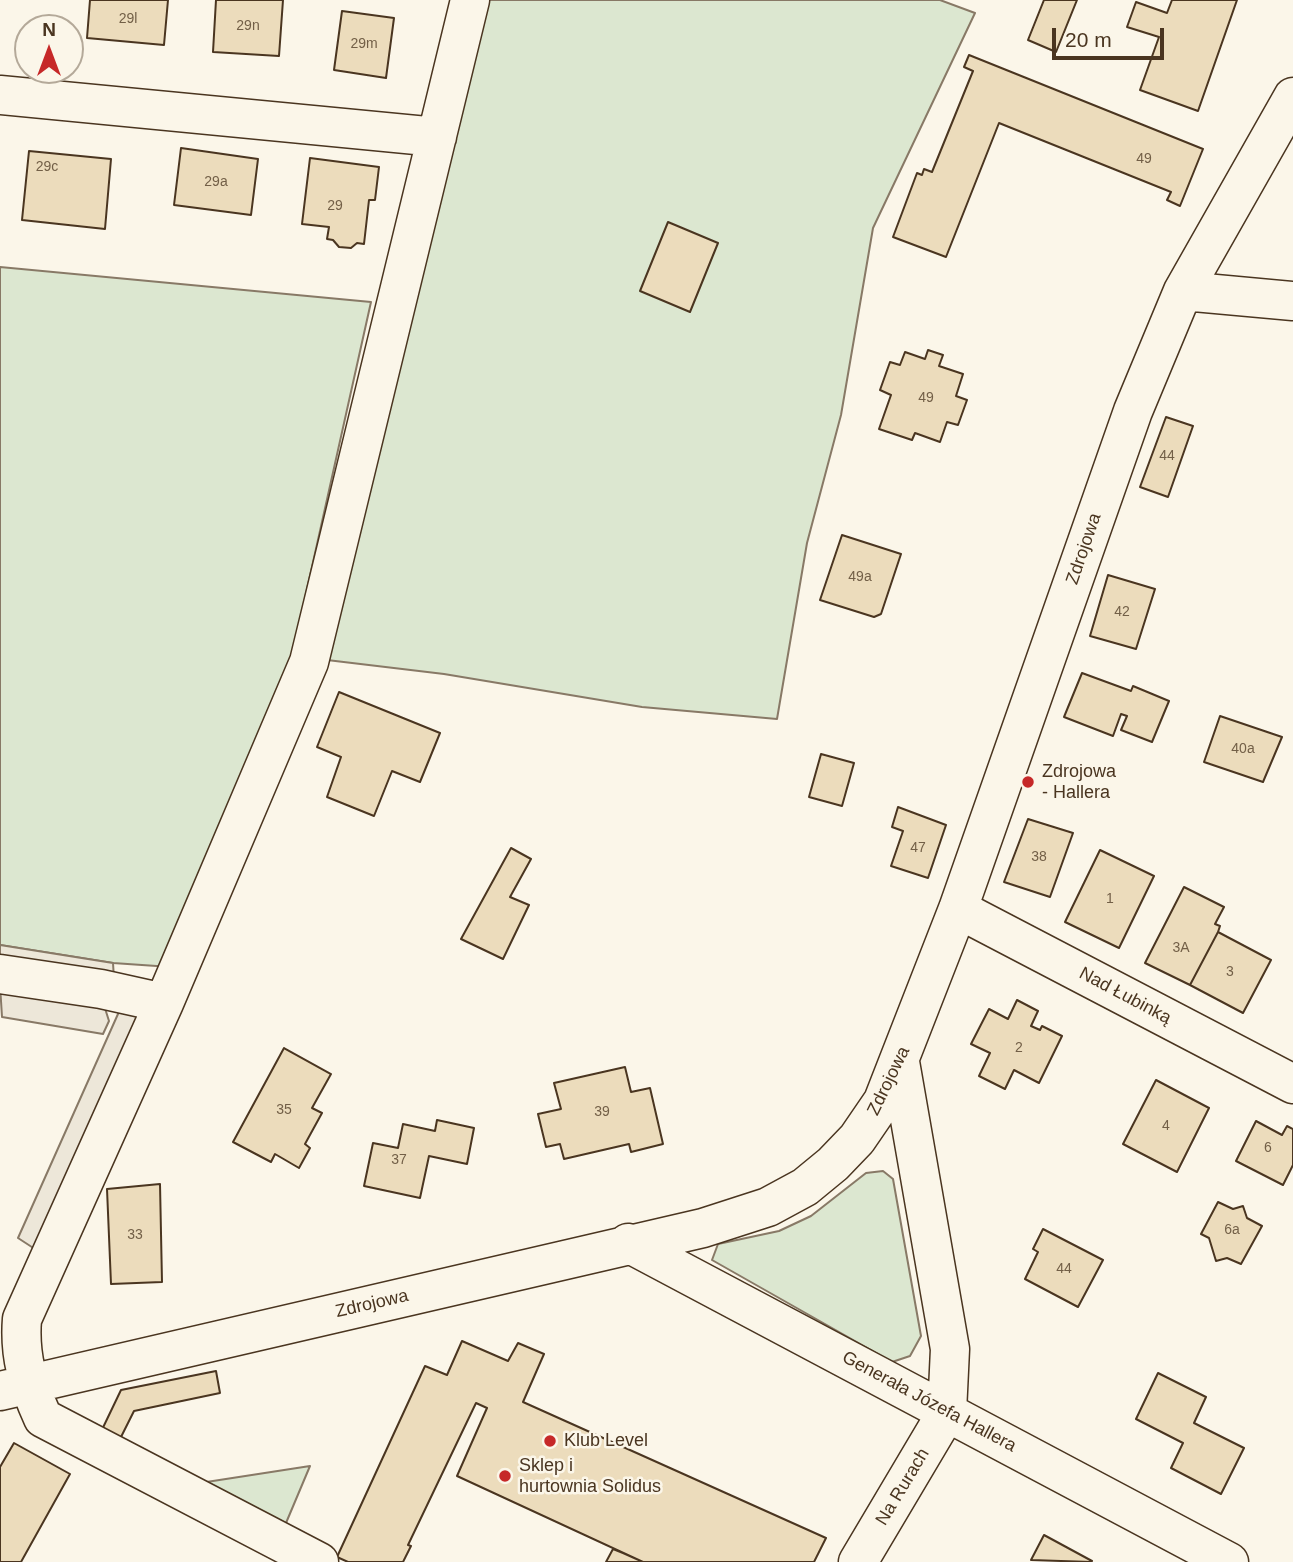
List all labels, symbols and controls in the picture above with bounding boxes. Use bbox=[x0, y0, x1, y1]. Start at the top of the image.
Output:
house number: 29l bbox=[119, 11, 137, 27]
north arrow bbox=[14, 14, 84, 84]
scale bar bbox=[1055, 14, 1167, 58]
house number: 29n bbox=[236, 18, 260, 34]
text: N bbox=[42, 19, 56, 40]
text: 20 m bbox=[1065, 28, 1112, 51]
house number: 29m bbox=[350, 36, 378, 52]
house number: 49 bbox=[1136, 151, 1152, 167]
house number: 29c bbox=[36, 159, 58, 175]
house number: 29a bbox=[204, 174, 228, 190]
house number: 29 bbox=[327, 198, 343, 214]
house number: 49 bbox=[918, 390, 934, 406]
house number: 44 bbox=[1159, 448, 1175, 464]
street label: Zdrojowa bbox=[1062, 510, 1106, 588]
house number: 49a bbox=[848, 569, 872, 585]
house number: 42 bbox=[1114, 604, 1130, 620]
house number: 40a bbox=[1231, 741, 1255, 757]
place label: Zdrojowa - Hallera bbox=[1042, 761, 1116, 804]
marker: Zdrojowa - Hallera bbox=[1020, 774, 1036, 790]
house number: 47 bbox=[910, 840, 926, 856]
house number: 38 bbox=[1031, 849, 1047, 865]
house number: 1 bbox=[1106, 891, 1114, 907]
house number: 3A bbox=[1172, 940, 1190, 956]
street label: Nad Łubinką bbox=[1075, 963, 1175, 1029]
house number: 3 bbox=[1226, 964, 1234, 980]
house number: 2 bbox=[1015, 1040, 1023, 1056]
street label: Zdrojowa bbox=[863, 1043, 915, 1119]
house number: 35 bbox=[276, 1102, 292, 1118]
house number: 39 bbox=[594, 1104, 610, 1120]
house number: 4 bbox=[1162, 1118, 1170, 1134]
house number: 6 bbox=[1264, 1140, 1272, 1156]
house number: 37 bbox=[391, 1152, 407, 1168]
house number: 6a bbox=[1224, 1222, 1240, 1238]
house number: 33 bbox=[127, 1227, 143, 1243]
house number: 44 bbox=[1056, 1261, 1072, 1277]
street label: Zdrojowa bbox=[334, 1285, 410, 1323]
street label: Generała Józefa Hallera bbox=[838, 1347, 1020, 1457]
place label: Klub Level bbox=[564, 1430, 648, 1452]
marker: Klub Level bbox=[542, 1433, 558, 1449]
street label: Na Rurach bbox=[872, 1445, 934, 1529]
place label: Sklep i hurtownia Solidus bbox=[519, 1455, 661, 1498]
marker: Sklep i hurtownia Solidus bbox=[497, 1468, 513, 1484]

